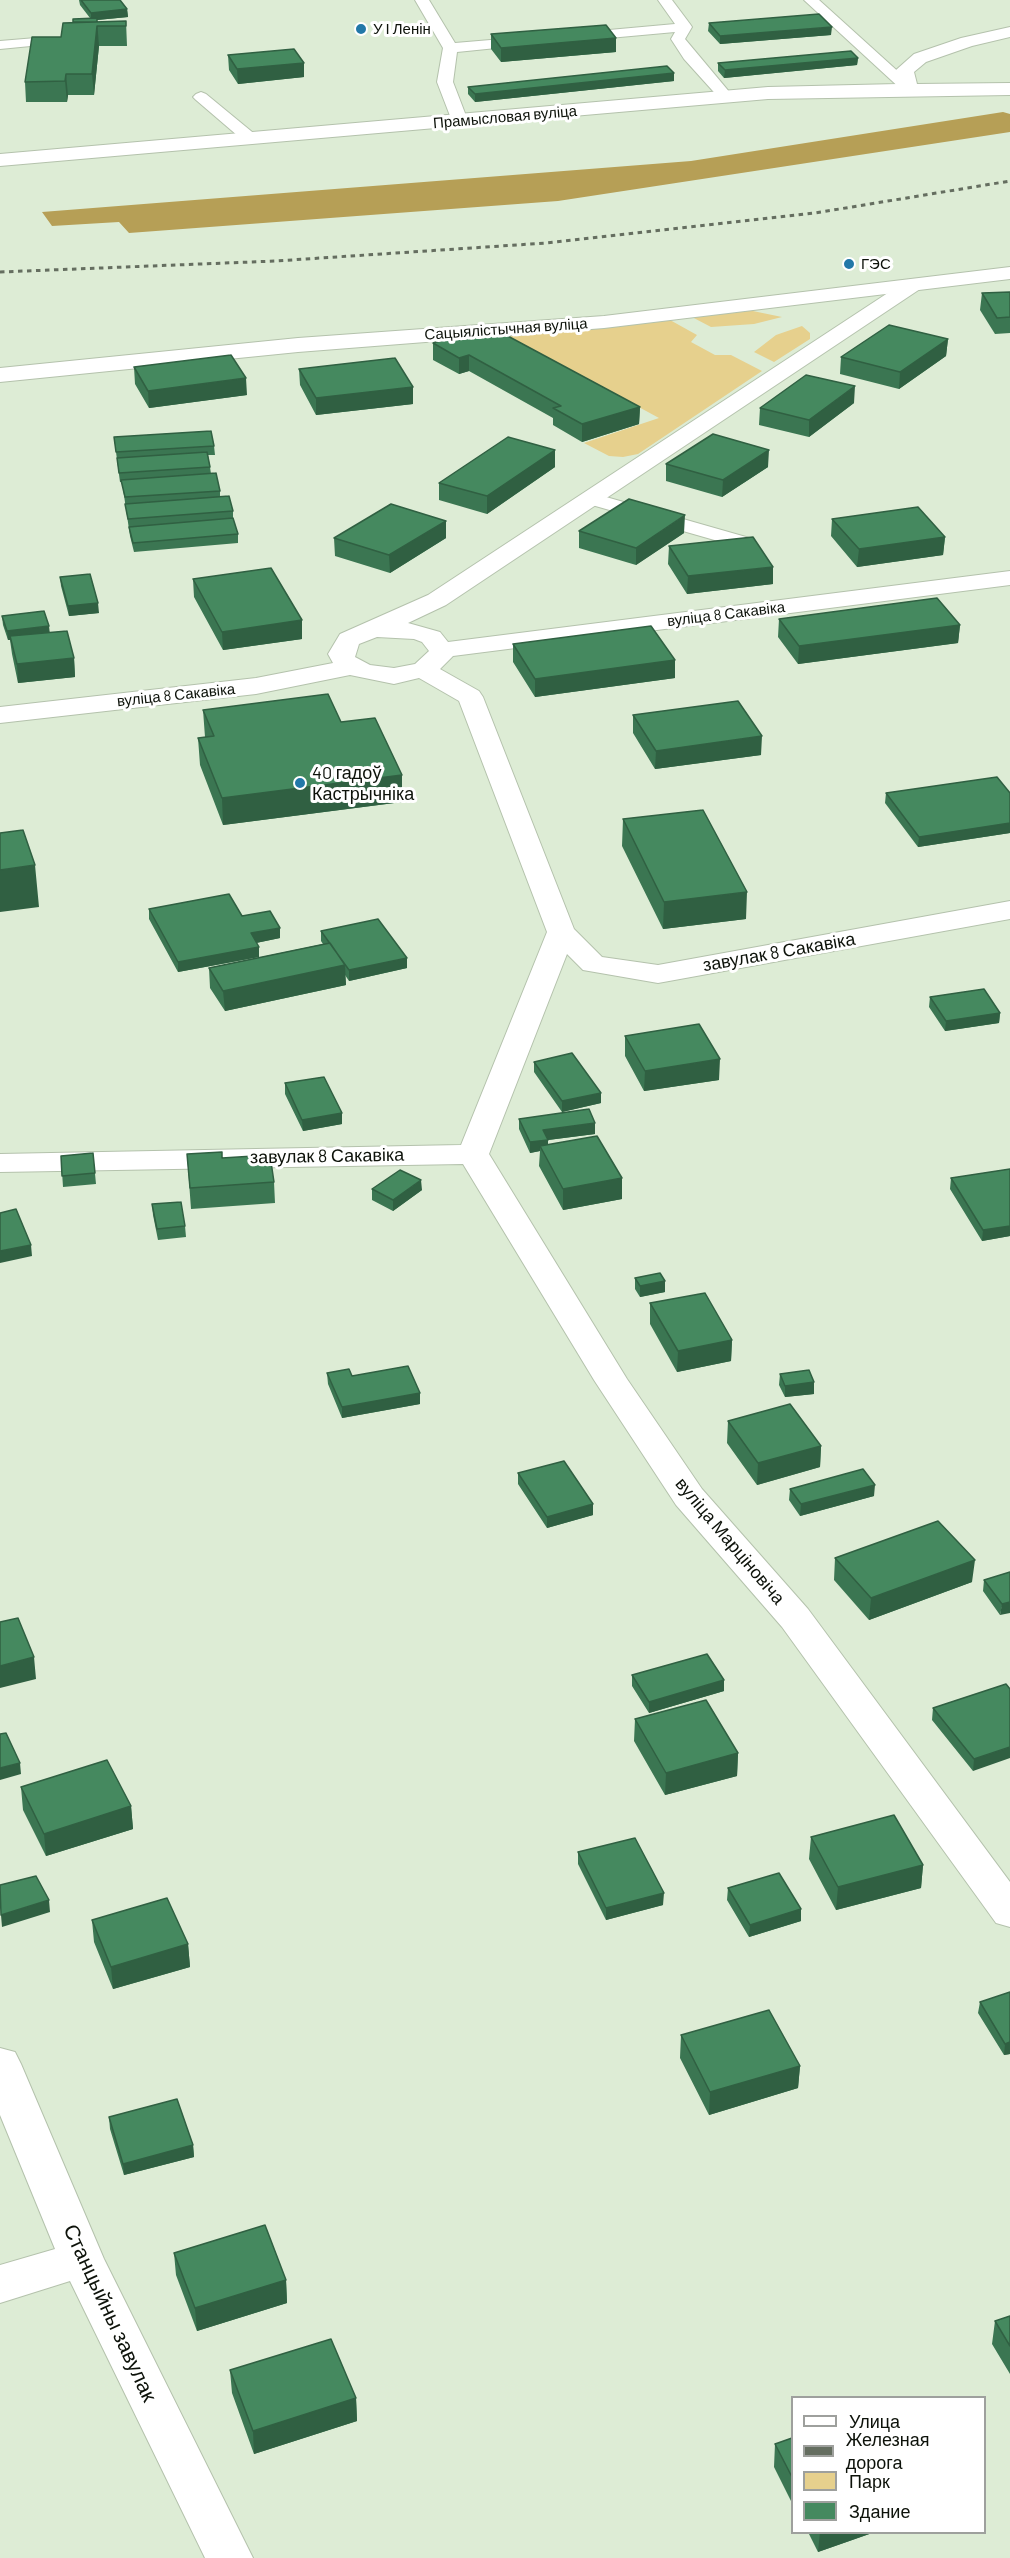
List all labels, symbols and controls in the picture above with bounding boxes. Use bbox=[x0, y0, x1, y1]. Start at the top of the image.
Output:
place label: У І Ленін bbox=[373, 20, 431, 38]
marker: У І Ленін bbox=[354, 22, 368, 36]
street label: Прамысловая вуліца bbox=[432, 102, 578, 132]
place label: ГЭС bbox=[861, 255, 891, 273]
marker: ГЭС bbox=[842, 257, 856, 271]
street label: Сацыялістычная вуліца bbox=[424, 314, 588, 344]
street label: вуліца 8 Сакавіка bbox=[666, 598, 786, 630]
street label: вуліца 8 Сакавіка bbox=[116, 680, 236, 710]
place label: 40 гадоў Кастрычніка bbox=[312, 762, 414, 804]
marker: 40 гадоў Кастрычніка bbox=[293, 776, 307, 790]
street label: завулак 8 Сакавіка bbox=[701, 928, 857, 976]
street label: завулак 8 Сакавіка bbox=[250, 1144, 404, 1168]
street label: вуліца Марціновіча bbox=[671, 1473, 789, 1609]
street label: Станцыйны завулак bbox=[58, 2220, 162, 2406]
legend bbox=[791, 2396, 986, 2534]
text: Улица bbox=[849, 2410, 900, 2432]
text: Железная дорога bbox=[846, 2428, 930, 2473]
text: Парк bbox=[849, 2470, 890, 2492]
text: Здание bbox=[849, 2500, 910, 2522]

